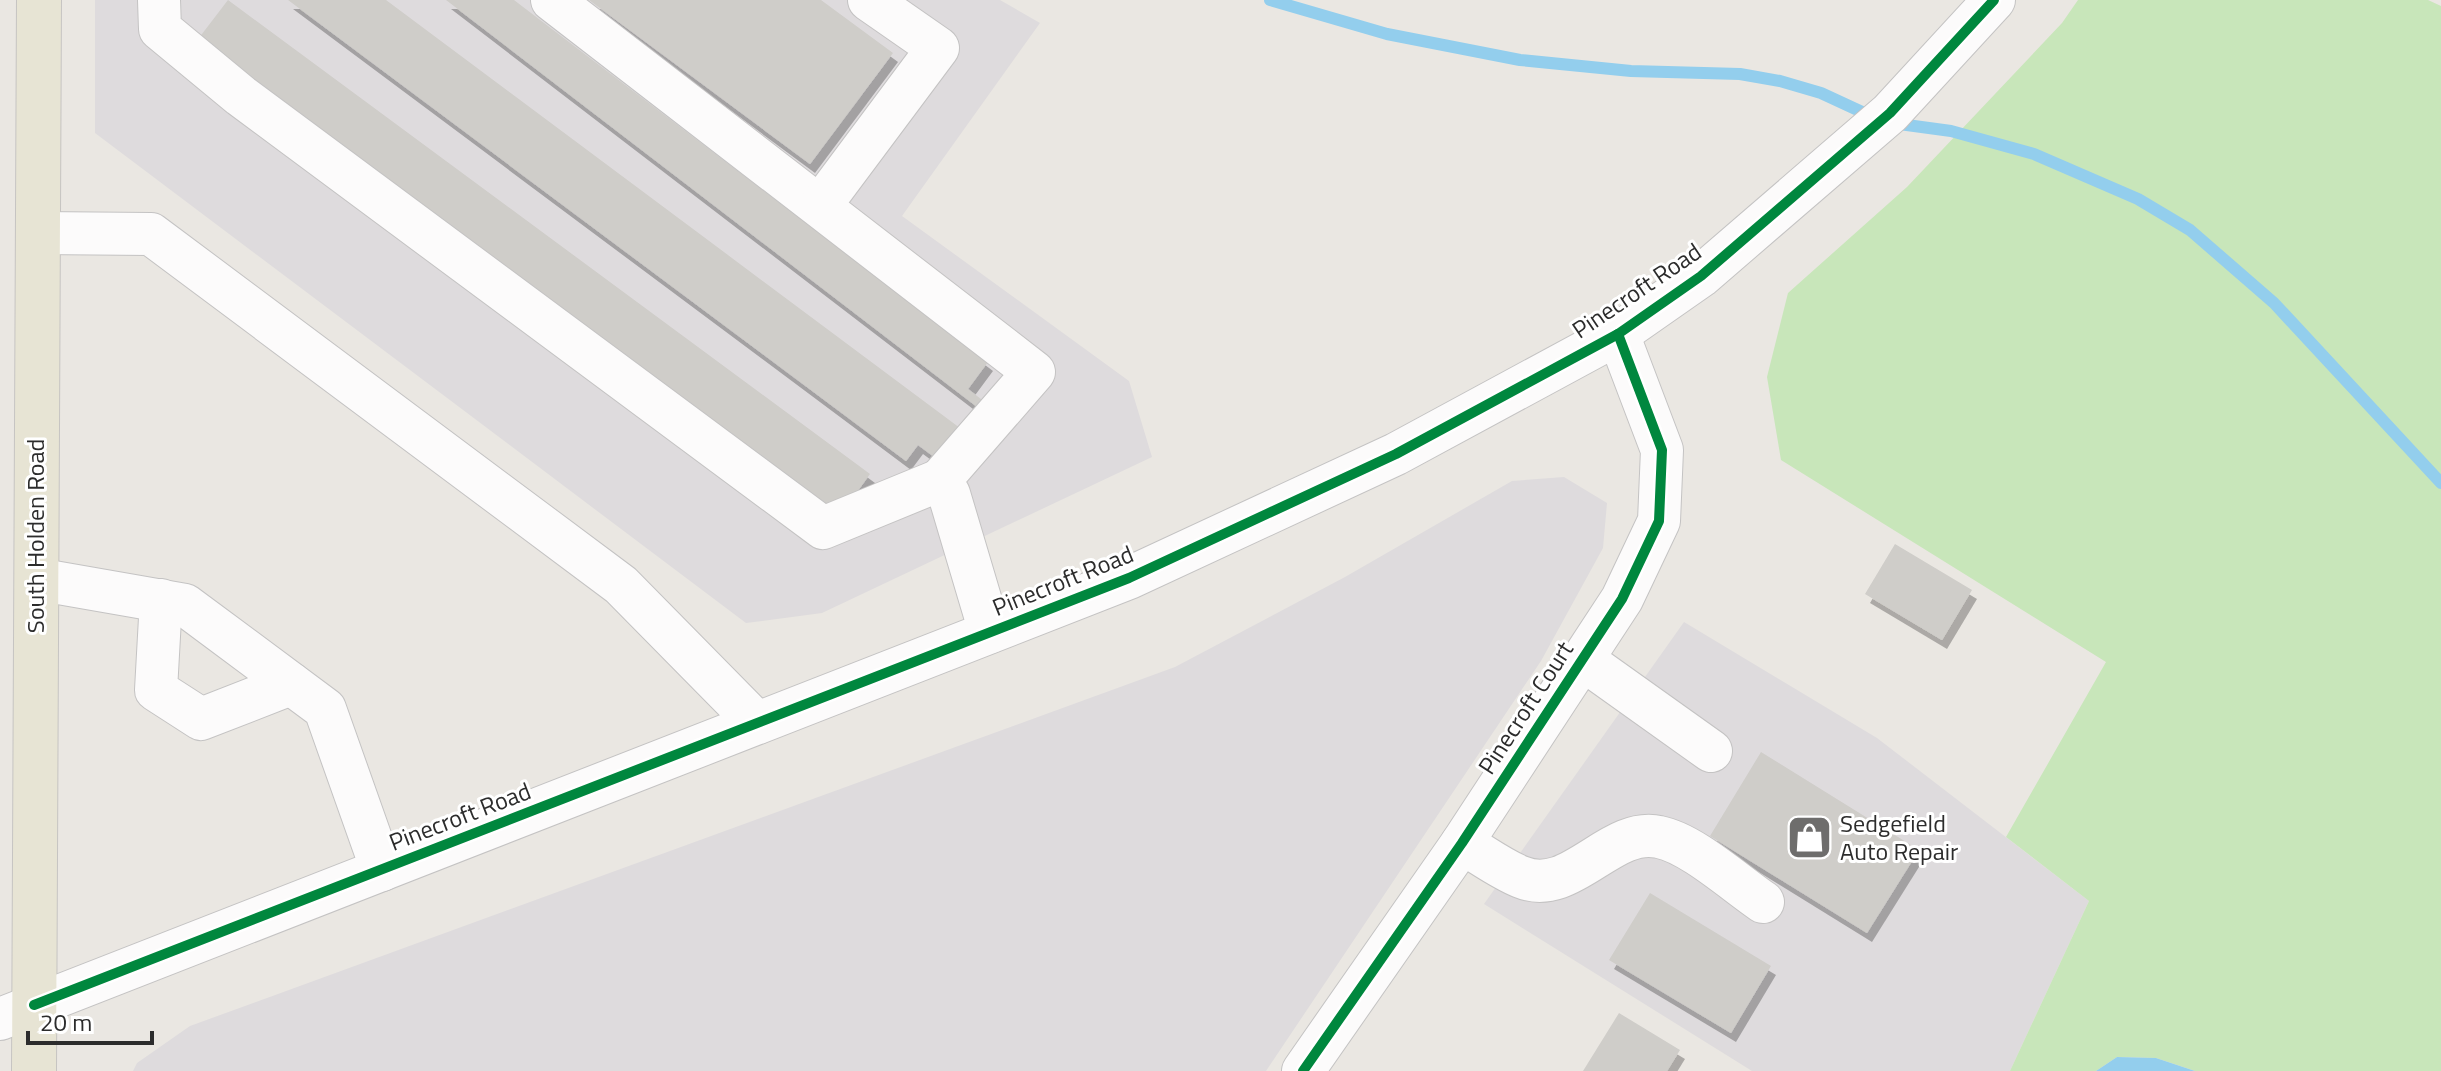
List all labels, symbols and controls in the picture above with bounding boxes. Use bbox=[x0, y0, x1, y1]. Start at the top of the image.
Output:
street label: Pinecroft Road bbox=[1564, 234, 1708, 347]
street label: South Holden Road bbox=[17, 439, 53, 633]
street label: Pinecroft Road bbox=[987, 535, 1139, 625]
street label: Pinecroft Court bbox=[1469, 633, 1582, 781]
street label: Pinecroft Road bbox=[383, 773, 536, 860]
place label: Sedgefield Auto Repair bbox=[1840, 805, 1958, 869]
shop icon: Sedgefield Auto Repair bbox=[1785, 814, 1833, 862]
scale bar bbox=[28, 995, 152, 1045]
text: 20 m bbox=[40, 1004, 92, 1040]

